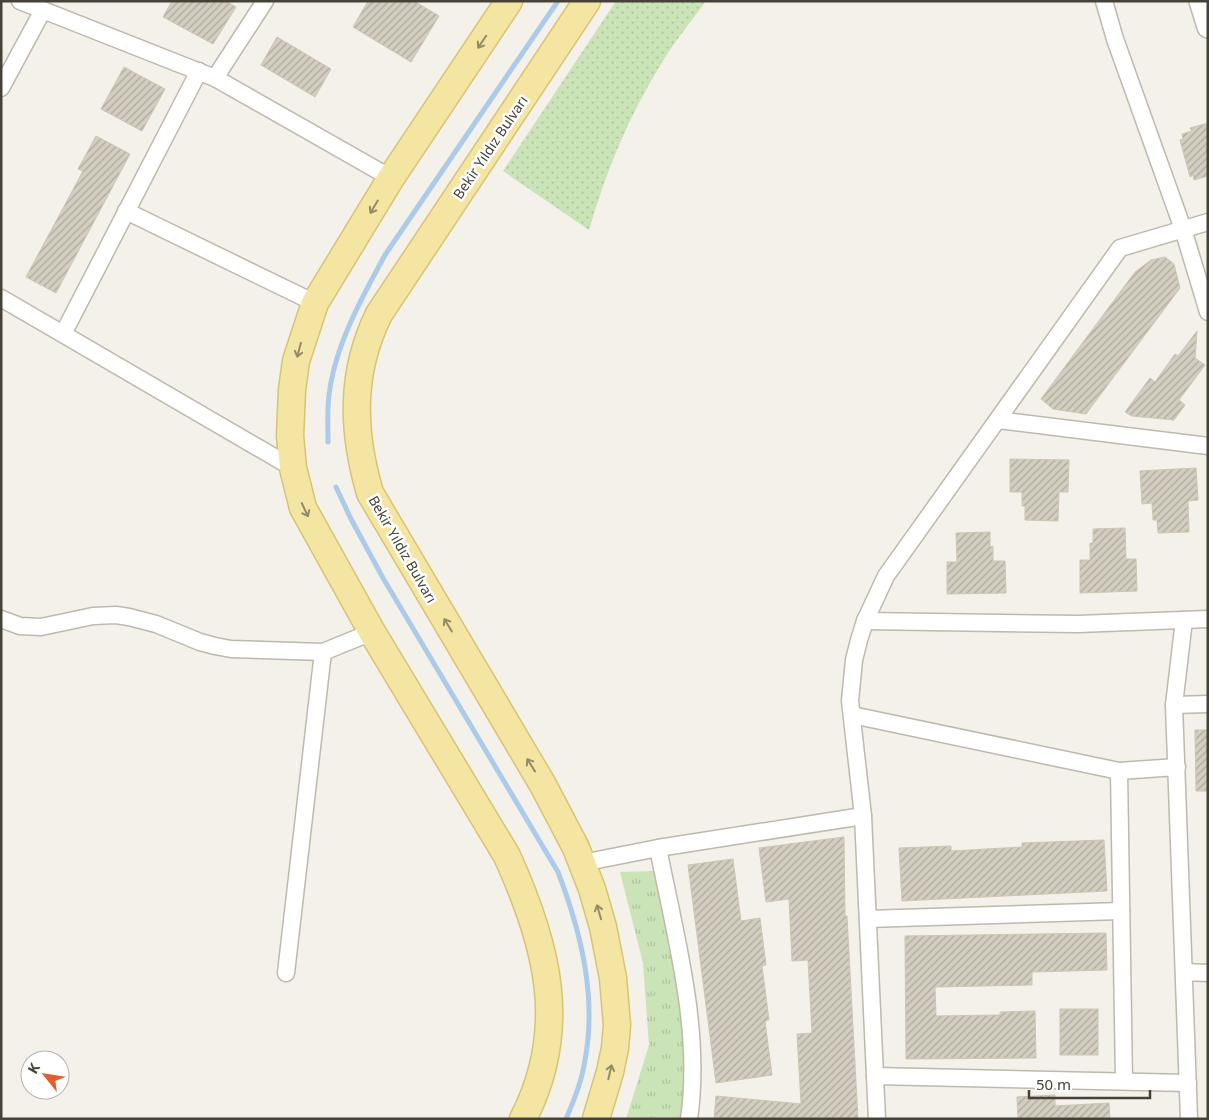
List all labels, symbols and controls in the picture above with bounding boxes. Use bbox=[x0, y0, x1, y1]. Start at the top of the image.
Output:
one-way arrow bbox=[477, 35, 487, 49]
street label: Bekir Yıldız Bulvarı bbox=[448, 92, 532, 202]
one-way arrow bbox=[368, 199, 378, 213]
one-way arrow bbox=[294, 342, 303, 358]
street label: Bekir Yıldız Bulvarı bbox=[365, 492, 441, 606]
one-way arrow bbox=[301, 502, 310, 517]
one-way arrow bbox=[442, 619, 452, 633]
one-way arrow bbox=[525, 758, 536, 772]
one-way arrow bbox=[594, 904, 603, 920]
north arrow bbox=[20, 1050, 70, 1100]
text: K bbox=[23, 1059, 44, 1077]
one-way arrow bbox=[606, 1065, 615, 1081]
scale bar bbox=[1029, 1068, 1150, 1100]
text: 50 m bbox=[1036, 1074, 1071, 1094]

